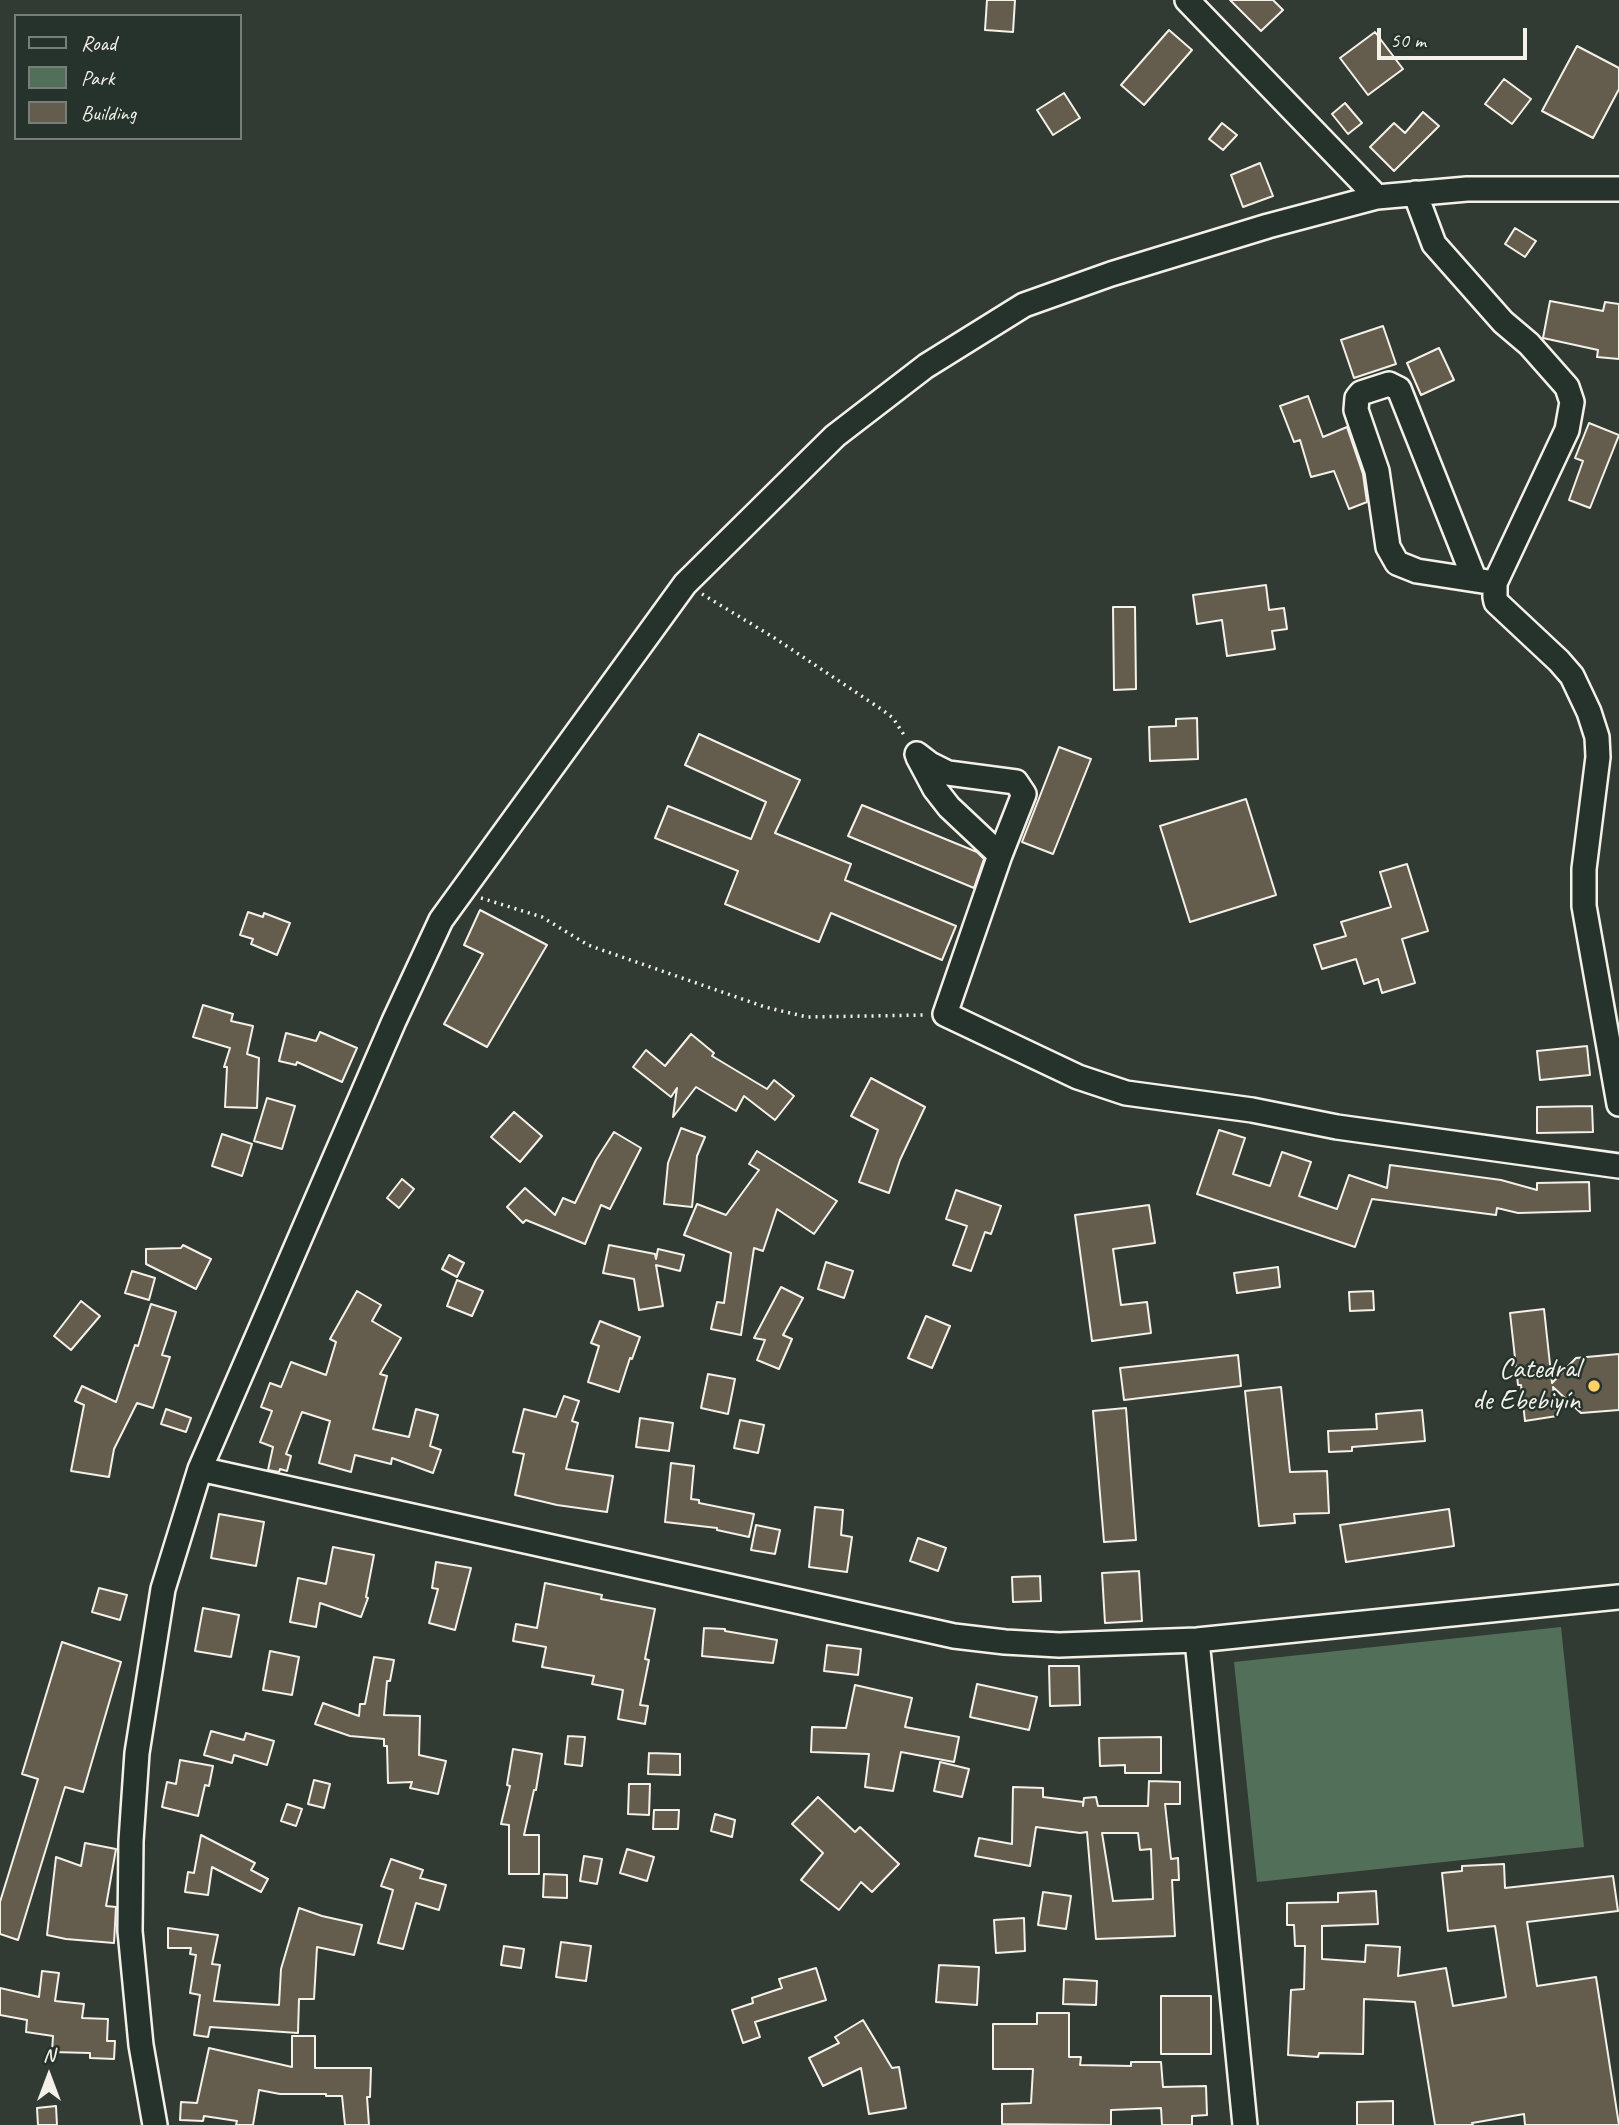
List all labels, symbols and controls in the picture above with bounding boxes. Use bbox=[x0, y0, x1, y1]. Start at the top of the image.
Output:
legend bbox=[14, 14, 242, 140]
scale bar bbox=[1381, 14, 1532, 58]
text: 50 m bbox=[1390, 27, 1426, 53]
text: Road bbox=[81, 30, 116, 56]
text: Park bbox=[81, 65, 114, 91]
text: Building bbox=[81, 100, 136, 126]
place label: Catedral de Ebebiyín bbox=[1472, 1353, 1580, 1419]
marker: Catedral de Ebebiyín bbox=[1586, 1378, 1602, 1394]
north arrow bbox=[14, 2041, 84, 2111]
text: N bbox=[43, 2043, 55, 2067]

